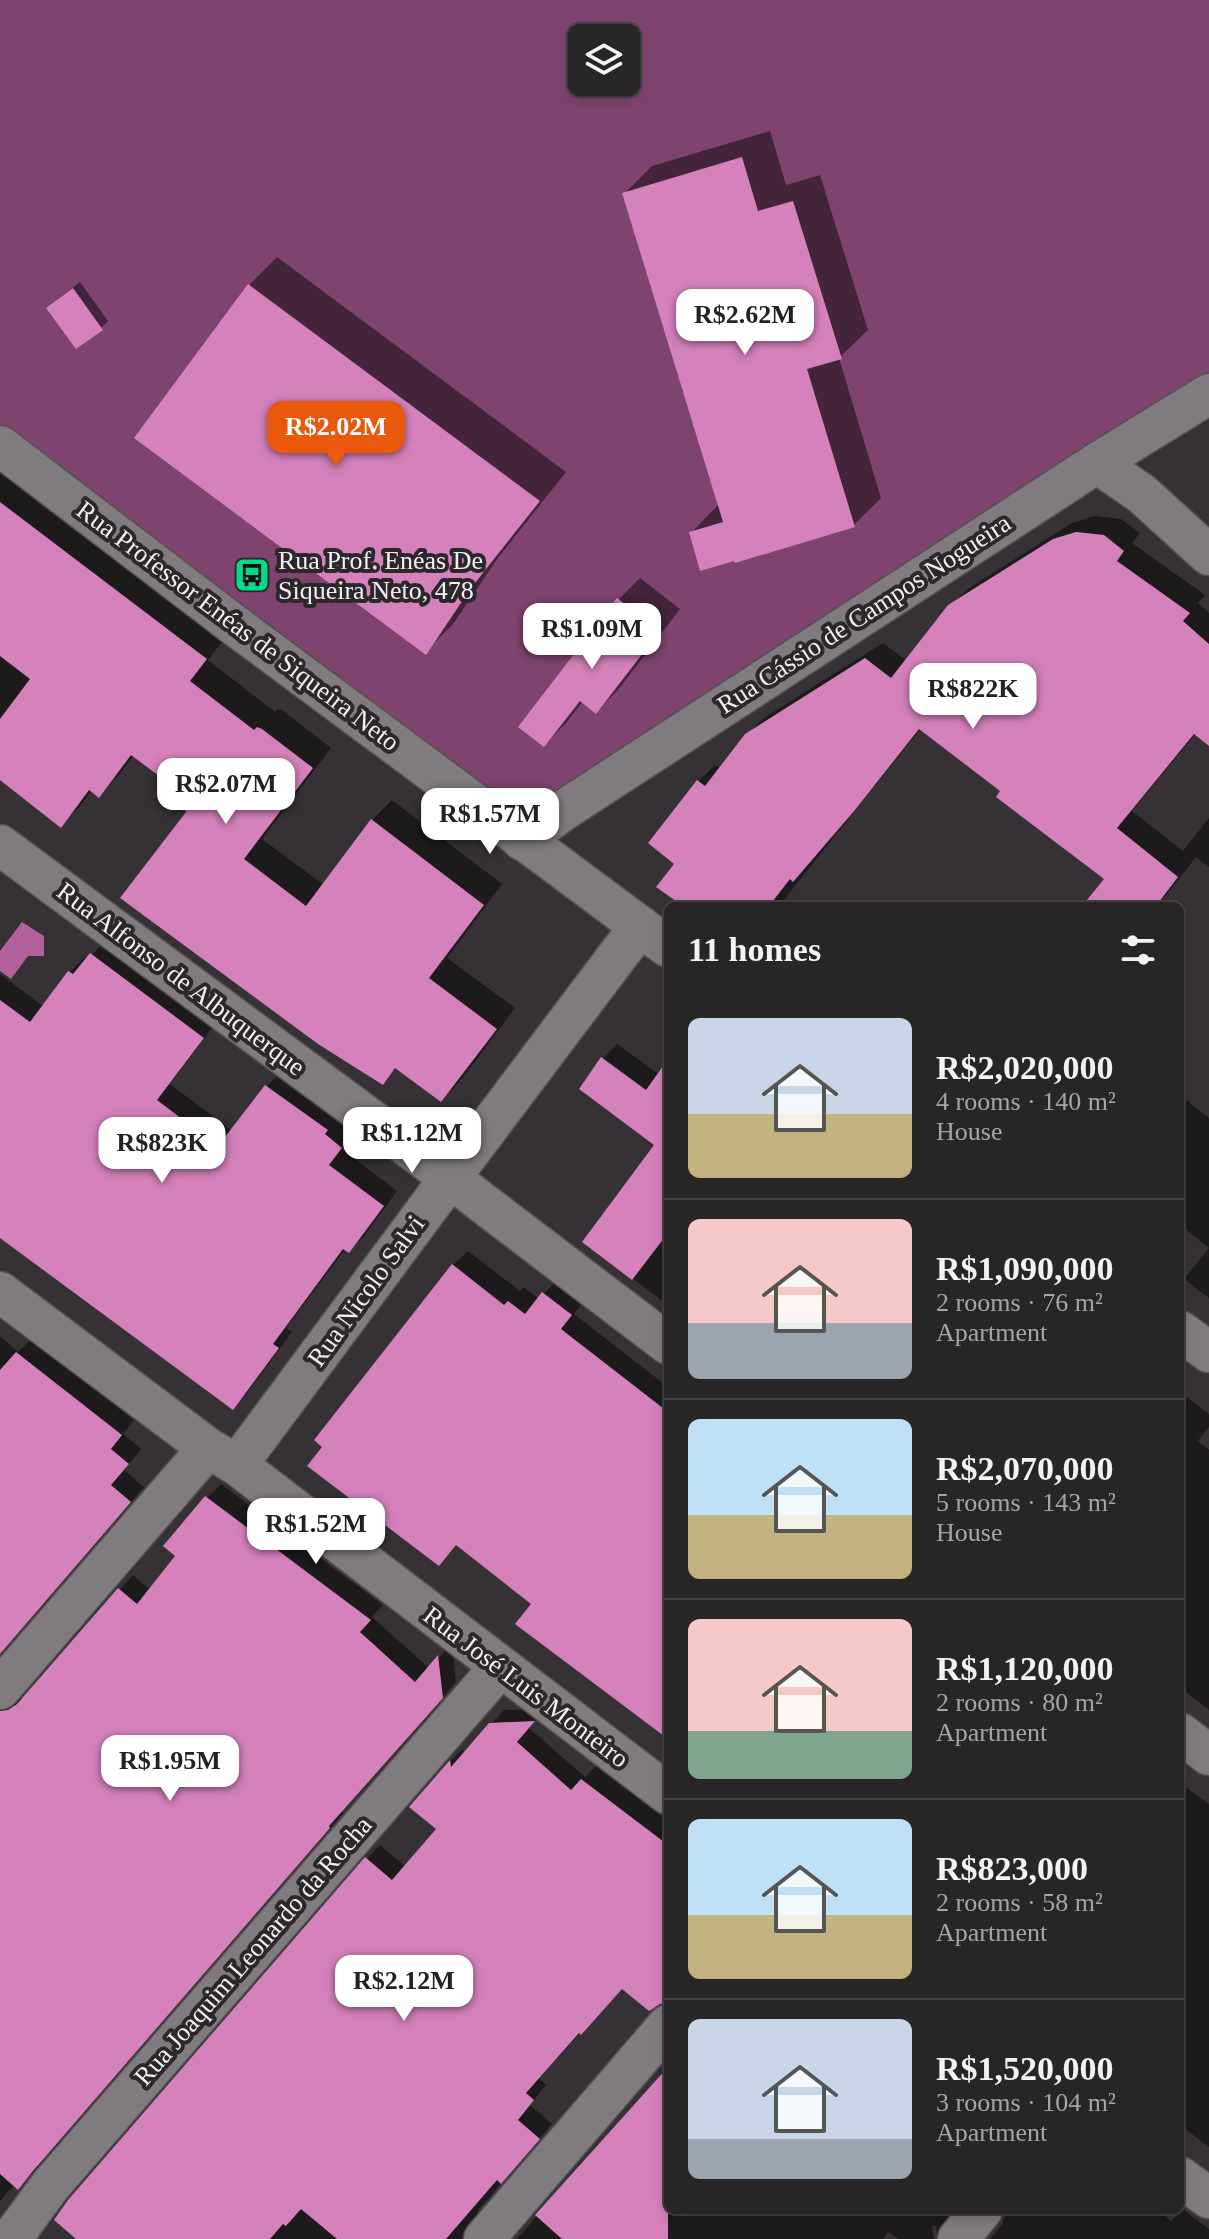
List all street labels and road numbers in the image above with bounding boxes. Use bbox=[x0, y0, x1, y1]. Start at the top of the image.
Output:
street label: Rua Professor Enéas de Siqueira Neto bbox=[71, 495, 405, 757]
street label: Rua Cássio de Campos Nogueira bbox=[712, 508, 1016, 720]
street label: Rua Alfonso de Albuquerque bbox=[51, 876, 311, 1082]
street label: Rua Nicolo Salvi bbox=[302, 1210, 430, 1372]
street label: Rua José Luis Monteiro bbox=[418, 1600, 634, 1774]
street label: Rua Joaquim Leonardo da Rocha bbox=[128, 1810, 378, 2091]

